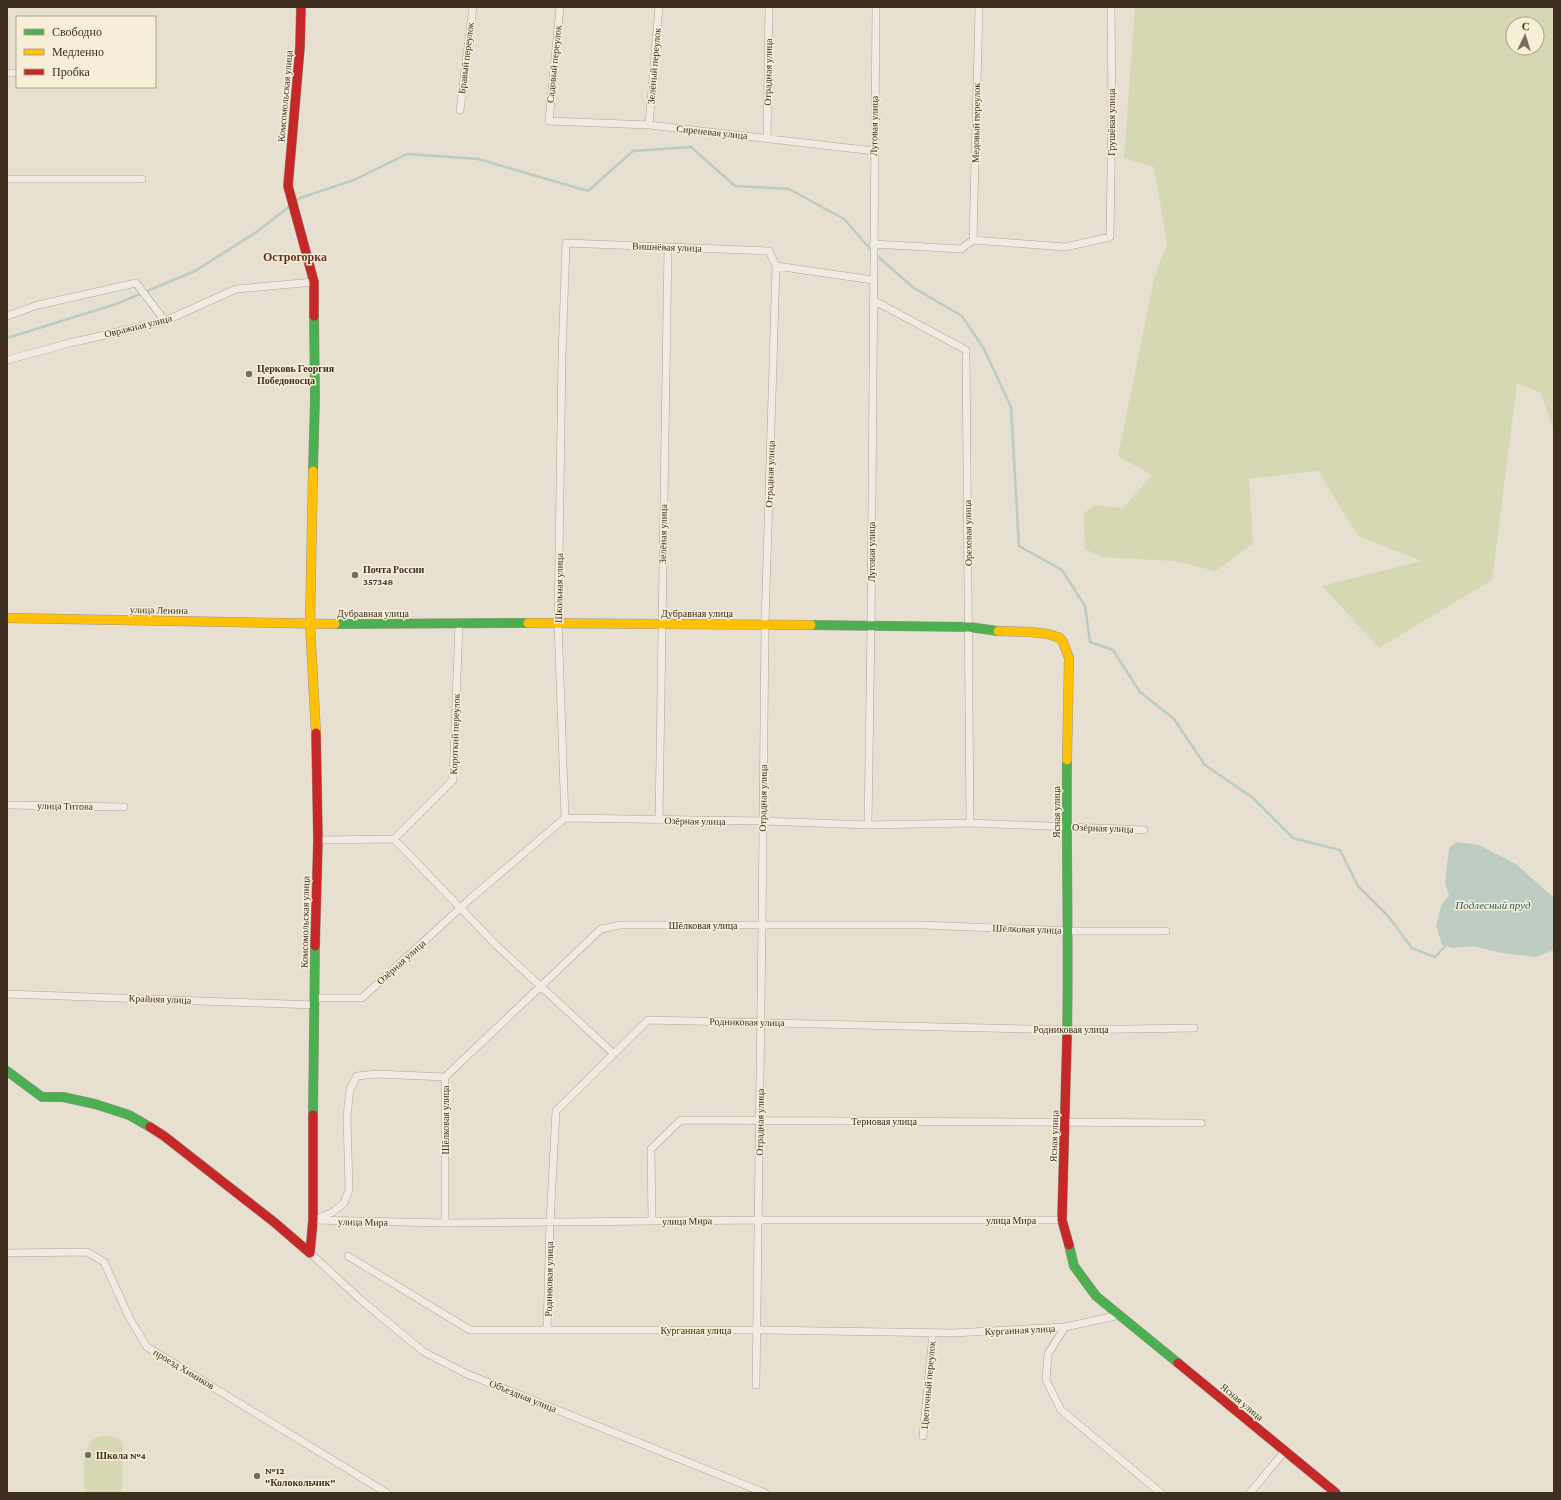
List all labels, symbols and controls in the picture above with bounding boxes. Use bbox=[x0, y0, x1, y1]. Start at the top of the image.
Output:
legend bbox=[16, 16, 156, 88]
north arrow bbox=[1505, 16, 1545, 56]
text: С bbox=[1521, 20, 1530, 32]
street label: Бравый переулок bbox=[456, 21, 476, 95]
street label: Садовый переулок bbox=[544, 24, 564, 103]
text: Свободно bbox=[52, 25, 102, 39]
street label: Зелёный переулок bbox=[645, 27, 663, 105]
street label: Отрадная улица bbox=[762, 38, 774, 106]
text: Медленно bbox=[52, 45, 104, 59]
street label: Комсомольская улица bbox=[276, 49, 295, 142]
text: Пробка bbox=[52, 65, 90, 79]
street label: Медовый переулок bbox=[970, 83, 982, 163]
street label: Грушёвая улица bbox=[1106, 88, 1117, 156]
street label: Луговая улица bbox=[868, 95, 880, 156]
street label: Сиреневая улица bbox=[676, 123, 749, 141]
street label: Вишнёвая улица bbox=[632, 240, 703, 254]
district label: Острогорка bbox=[263, 250, 327, 264]
street label: Овражная улица bbox=[103, 312, 173, 340]
place label: Церковь Георгия Победоносца bbox=[257, 363, 335, 386]
marker: Церковь Георгия Победоносца bbox=[244, 369, 254, 379]
street label: Отрадная улица bbox=[763, 440, 777, 508]
street label: Ореховая улица bbox=[962, 499, 974, 566]
street label: Зелёная улица bbox=[657, 503, 669, 564]
street label: Луговая улица bbox=[866, 521, 877, 582]
street label: Школьная улица bbox=[553, 552, 565, 623]
place label: Почта России 357348 bbox=[363, 564, 425, 587]
marker: Почта России 357348 bbox=[350, 570, 360, 580]
street label: улица Ленина bbox=[130, 604, 189, 616]
street label: Дубравная улица bbox=[337, 608, 410, 619]
street label: Дубравная улица bbox=[661, 608, 734, 619]
street label: Короткий переулок bbox=[448, 693, 462, 775]
street label: Отрадная улица bbox=[757, 764, 769, 832]
street label: Ясная улица bbox=[1051, 785, 1062, 838]
street label: улица Титова bbox=[37, 800, 94, 812]
street label: Озёрная улица bbox=[664, 815, 726, 827]
street label: Озёрная улица bbox=[1072, 821, 1135, 835]
street label: Комсомольская улица bbox=[299, 875, 311, 968]
water label: Подлесный пруд bbox=[1454, 899, 1531, 911]
street label: Шёлковая улица bbox=[668, 920, 738, 931]
street label: Шёлковая улица bbox=[992, 922, 1062, 936]
street label: Озёрная улица bbox=[374, 937, 428, 987]
street label: Крайняя улица bbox=[129, 992, 192, 1006]
street label: Родниковая улица bbox=[709, 1016, 785, 1028]
street label: Родниковая улица bbox=[1033, 1024, 1109, 1035]
street label: Шёлковая улица bbox=[440, 1085, 451, 1155]
street label: Отрадная улица bbox=[754, 1088, 766, 1156]
street label: Ясная улица bbox=[1048, 1109, 1060, 1162]
street label: Терновая улица bbox=[851, 1116, 917, 1127]
street label: улица Мира bbox=[662, 1215, 713, 1227]
street label: улица Мира bbox=[986, 1215, 1037, 1226]
street label: улица Мира bbox=[338, 1216, 389, 1228]
street label: Родниковая улица bbox=[543, 1241, 555, 1317]
street label: Курганная улица bbox=[984, 1323, 1056, 1337]
street label: Курганная улица bbox=[661, 1325, 732, 1336]
street label: Цветочный переулок bbox=[919, 1341, 937, 1429]
street label: проезд Химиков bbox=[152, 1346, 217, 1392]
street label: Объездная улица bbox=[488, 1377, 559, 1415]
street label: Ясная улица bbox=[1219, 1381, 1266, 1423]
marker: Школа №4 bbox=[83, 1450, 93, 1460]
place label: Школа №4 bbox=[96, 1450, 146, 1461]
place label: №12 "Колокольчик" bbox=[265, 1465, 335, 1488]
marker: №12 "Колокольчик" bbox=[252, 1471, 262, 1481]

